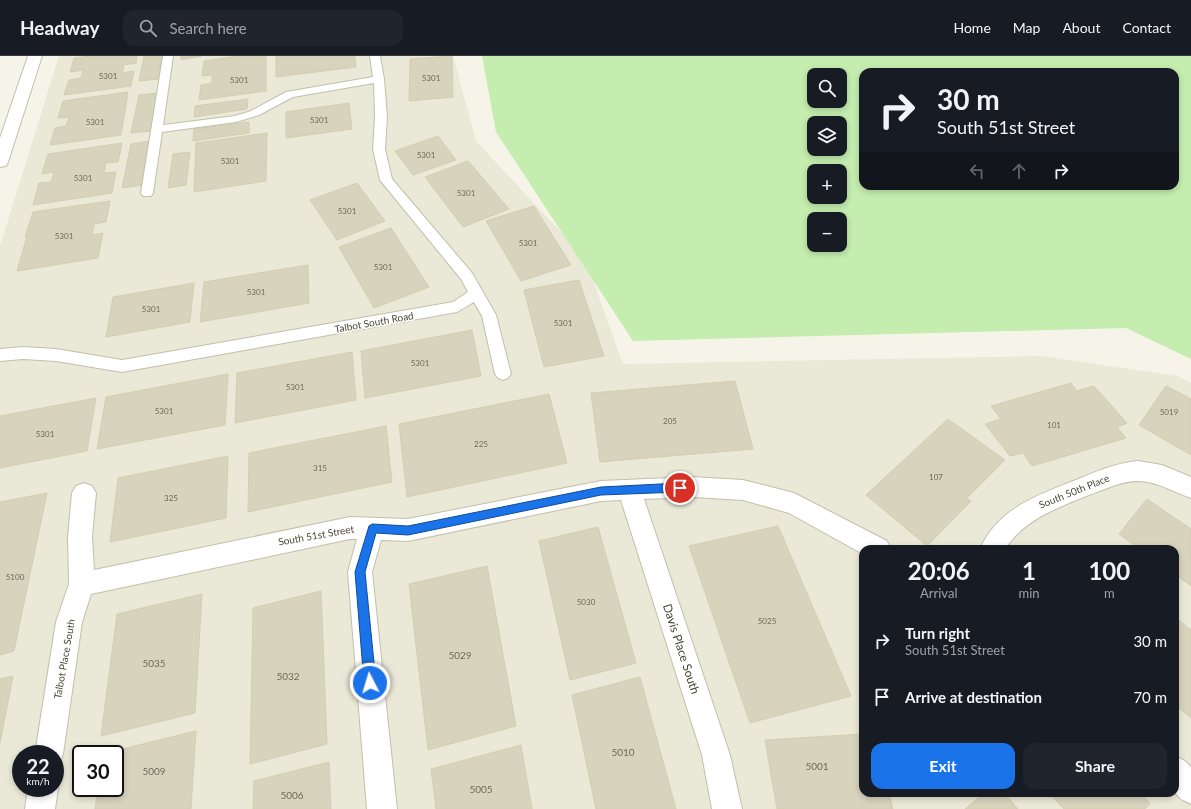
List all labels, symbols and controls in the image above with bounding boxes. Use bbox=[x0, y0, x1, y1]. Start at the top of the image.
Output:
search box bbox=[123, 10, 403, 46]
text: Headway bbox=[20, 16, 99, 39]
icon: search bbox=[137, 17, 159, 39]
text: Search here bbox=[169, 19, 247, 37]
text: Home bbox=[953, 19, 991, 36]
text: Map bbox=[1013, 19, 1040, 36]
text: About bbox=[1062, 19, 1100, 36]
text: Contact bbox=[1122, 19, 1171, 36]
map controls bbox=[807, 68, 847, 252]
button: search bbox=[807, 68, 847, 108]
house number: 5301 bbox=[99, 71, 118, 81]
house number: 5301 bbox=[422, 73, 441, 83]
house number: 5301 bbox=[230, 75, 249, 85]
text: 30 m bbox=[937, 82, 1000, 116]
icon: right bbox=[871, 84, 923, 136]
house number: 5301 bbox=[310, 115, 329, 125]
button: layers bbox=[807, 116, 847, 156]
text: South 51st Street bbox=[937, 116, 1075, 138]
house number: 5301 bbox=[86, 117, 105, 127]
house number: 5301 bbox=[417, 150, 436, 160]
house number: 5301 bbox=[221, 156, 240, 166]
icon: left bbox=[966, 160, 988, 182]
icon: ahead bbox=[1008, 160, 1030, 182]
icon: right bbox=[1050, 160, 1072, 182]
button: + bbox=[807, 164, 847, 204]
house number: 5301 bbox=[74, 173, 93, 183]
house number: 5301 bbox=[457, 188, 476, 198]
house number: 5301 bbox=[338, 206, 357, 216]
button: − bbox=[807, 212, 847, 252]
house number: 5301 bbox=[55, 231, 74, 241]
house number: 5301 bbox=[519, 238, 538, 248]
house number: 5301 bbox=[374, 262, 393, 272]
house number: 5301 bbox=[247, 287, 266, 297]
house number: 5301 bbox=[142, 304, 161, 314]
street label: Talbot South Road bbox=[334, 309, 414, 335]
house number: 5301 bbox=[554, 318, 573, 328]
house number: 5301 bbox=[411, 358, 430, 368]
house number: 5301 bbox=[286, 382, 305, 392]
house number: 5301 bbox=[155, 406, 174, 416]
house number: 5019 bbox=[1160, 407, 1179, 417]
house number: 205 bbox=[663, 416, 677, 426]
house number: 101 bbox=[1047, 420, 1061, 430]
house number: 5301 bbox=[36, 429, 55, 439]
house number: 225 bbox=[474, 439, 488, 449]
house number: 315 bbox=[313, 463, 327, 473]
pin bbox=[663, 471, 697, 505]
street label: South 50th Place bbox=[1037, 471, 1111, 511]
house number: 107 bbox=[929, 472, 943, 482]
icon: arrive bbox=[669, 477, 691, 499]
house number: 325 bbox=[164, 493, 178, 503]
street label: South 51st Street bbox=[277, 522, 355, 548]
text: 20:06 bbox=[908, 556, 970, 585]
text: 1 bbox=[1022, 556, 1036, 585]
text: 100 bbox=[1088, 556, 1130, 585]
house number: 5100 bbox=[6, 572, 25, 582]
text: Arrival bbox=[920, 585, 957, 601]
text: min bbox=[1019, 585, 1040, 601]
text: m bbox=[1104, 585, 1115, 601]
house number: 5030 bbox=[577, 597, 596, 607]
street label: Davis Place South bbox=[660, 602, 703, 696]
house number: 5025 bbox=[758, 616, 777, 626]
street label: Talbot Place South bbox=[51, 618, 77, 700]
text: Turn right bbox=[905, 624, 970, 642]
icon: right bbox=[871, 630, 893, 652]
text: 30 m bbox=[1133, 632, 1167, 650]
text: South 51st Street bbox=[905, 642, 1005, 658]
house number: 5029 bbox=[448, 649, 472, 661]
house number: 5035 bbox=[142, 657, 166, 669]
position arrow bbox=[349, 662, 391, 704]
house number: 5032 bbox=[276, 670, 300, 682]
icon: arrive bbox=[871, 686, 893, 708]
text: Arrive at destination bbox=[905, 688, 1042, 706]
text: 70 m bbox=[1133, 688, 1167, 706]
button: Exit bbox=[871, 743, 1015, 789]
button: Share bbox=[1023, 743, 1167, 789]
speed limit sign: 30 bbox=[72, 745, 124, 797]
house number: 5010 bbox=[611, 746, 635, 758]
text: 22 bbox=[26, 754, 50, 778]
house number: 5001 bbox=[805, 760, 829, 772]
house number: 5009 bbox=[142, 765, 166, 777]
text: km/h bbox=[26, 775, 50, 787]
house number: 5005 bbox=[469, 783, 493, 795]
house number: 5006 bbox=[280, 789, 304, 801]

